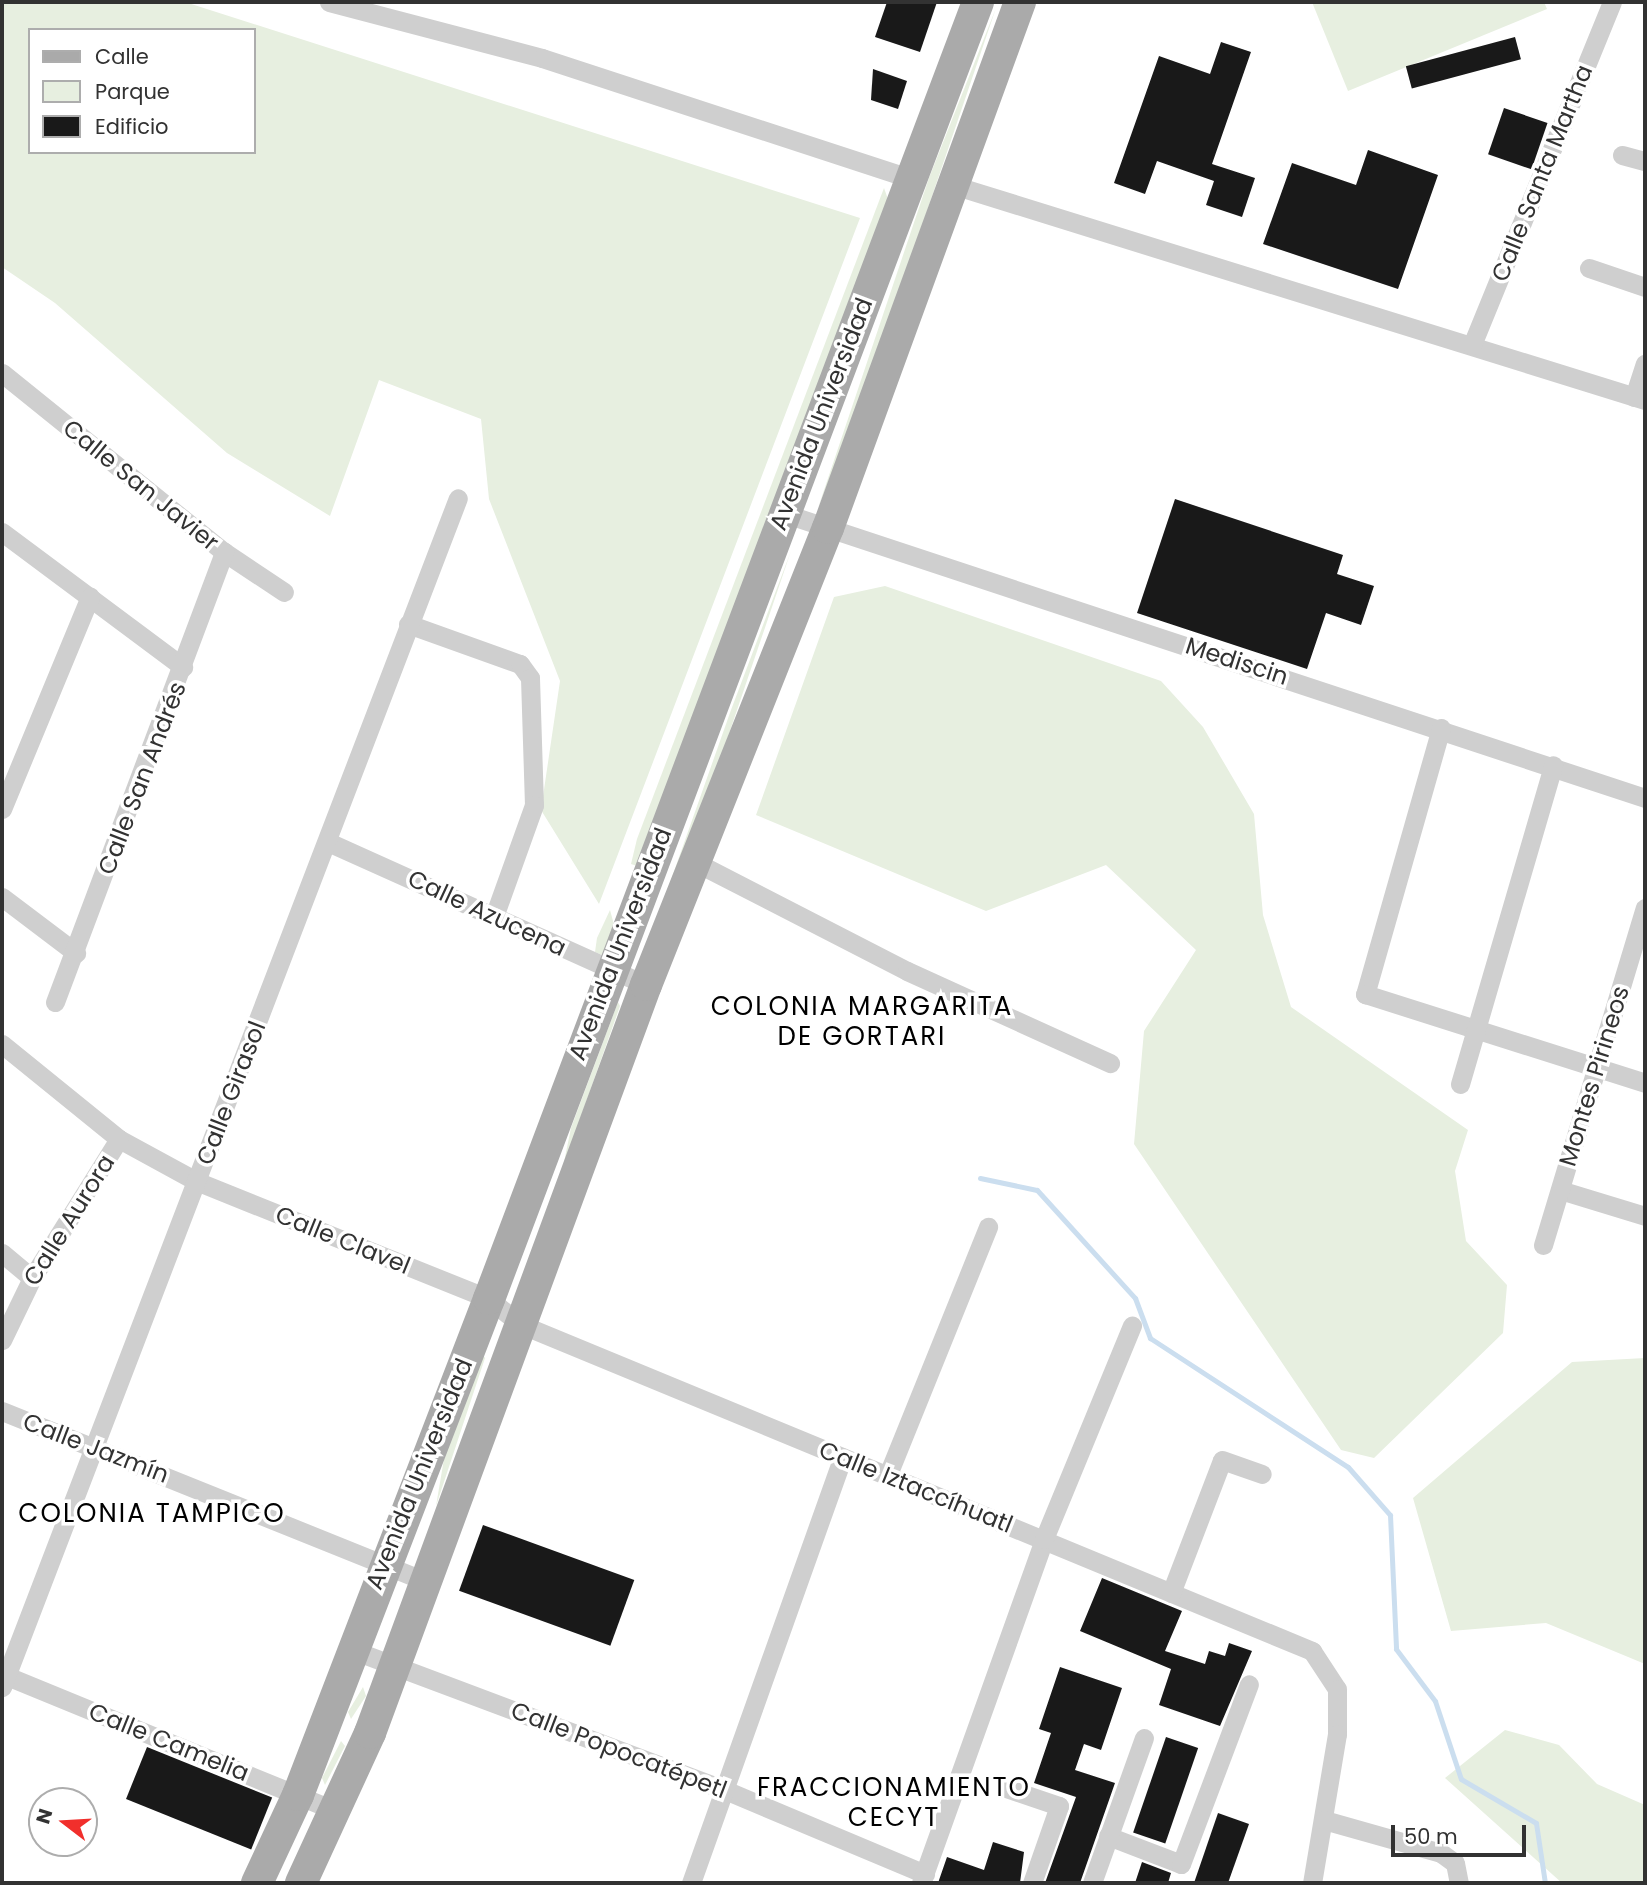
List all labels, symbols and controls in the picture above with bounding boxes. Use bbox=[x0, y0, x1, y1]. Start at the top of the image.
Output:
legend bbox=[28, 28, 256, 154]
text: Calle bbox=[95, 42, 149, 71]
street label: Calle Santa Martha bbox=[1485, 60, 1599, 286]
text: Parque bbox=[95, 77, 170, 106]
text: Edificio bbox=[95, 112, 169, 141]
street label: Avenida Universidad bbox=[763, 294, 879, 534]
street label: Calle San Javier bbox=[57, 413, 225, 557]
street label: Mediscin bbox=[1182, 631, 1292, 691]
street label: Calle San Andrés bbox=[92, 678, 192, 878]
street label: Avenida Universidad bbox=[562, 824, 678, 1064]
street label: Calle Azucena bbox=[403, 864, 571, 962]
street label: Montes Pirineos bbox=[1553, 983, 1635, 1169]
district label: COLONIA MARGARITA DE GORTARI bbox=[713, 991, 1011, 1052]
street label: Calle Girasol bbox=[190, 1017, 272, 1169]
street label: Calle Aurora bbox=[17, 1149, 121, 1291]
street label: Calle Clavel bbox=[271, 1200, 415, 1280]
street label: Avenida Universidad bbox=[359, 1354, 479, 1594]
street label: Calle Jazmín bbox=[19, 1407, 173, 1489]
street label: Calle Iztaccíhuatl bbox=[815, 1435, 1017, 1539]
district label: COLONIA TAMPICO bbox=[20, 1498, 284, 1530]
street label: Calle Popocatépetl bbox=[507, 1696, 731, 1804]
street label: Calle Camelia bbox=[85, 1697, 253, 1787]
district label: FRACCIONAMIENTO CECYT bbox=[759, 1772, 1029, 1834]
north arrow bbox=[28, 1787, 98, 1857]
text: N bbox=[29, 1806, 59, 1827]
scale bar bbox=[1395, 1812, 1530, 1856]
text: 50 m bbox=[1404, 1822, 1458, 1851]

